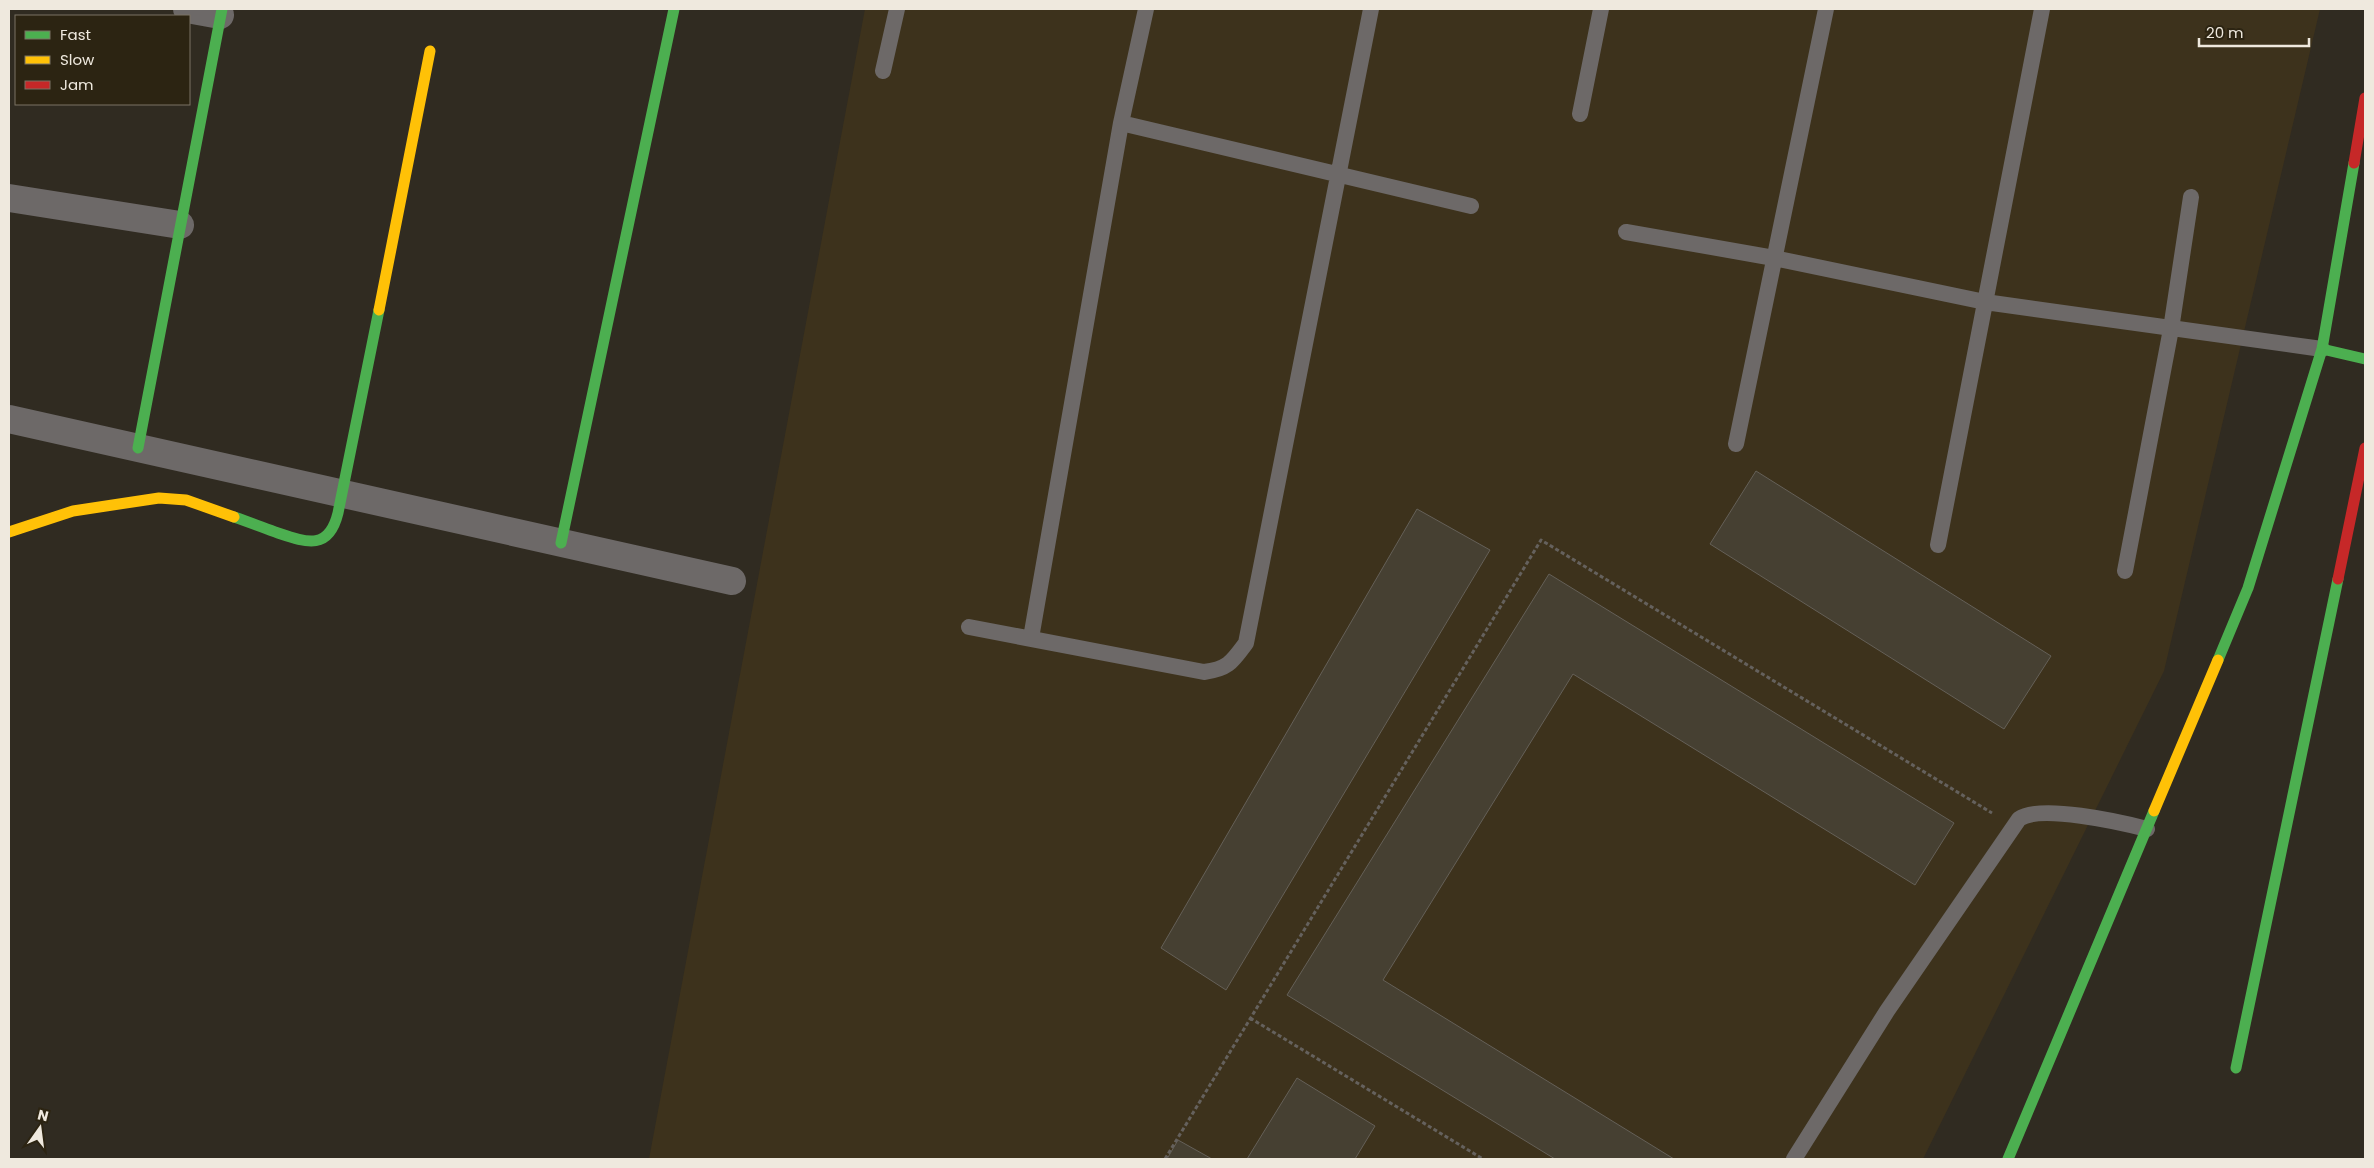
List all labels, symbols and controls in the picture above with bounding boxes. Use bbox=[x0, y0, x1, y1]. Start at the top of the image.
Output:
legend bbox=[15, 15, 190, 105]
scale bar bbox=[2199, 15, 2309, 47]
text: 20 m bbox=[2206, 22, 2244, 43]
text: Fast bbox=[60, 24, 91, 45]
text: Slow bbox=[60, 49, 95, 70]
text: Jam bbox=[60, 74, 94, 95]
north arrow bbox=[15, 1103, 65, 1153]
text: N bbox=[36, 1104, 51, 1126]

